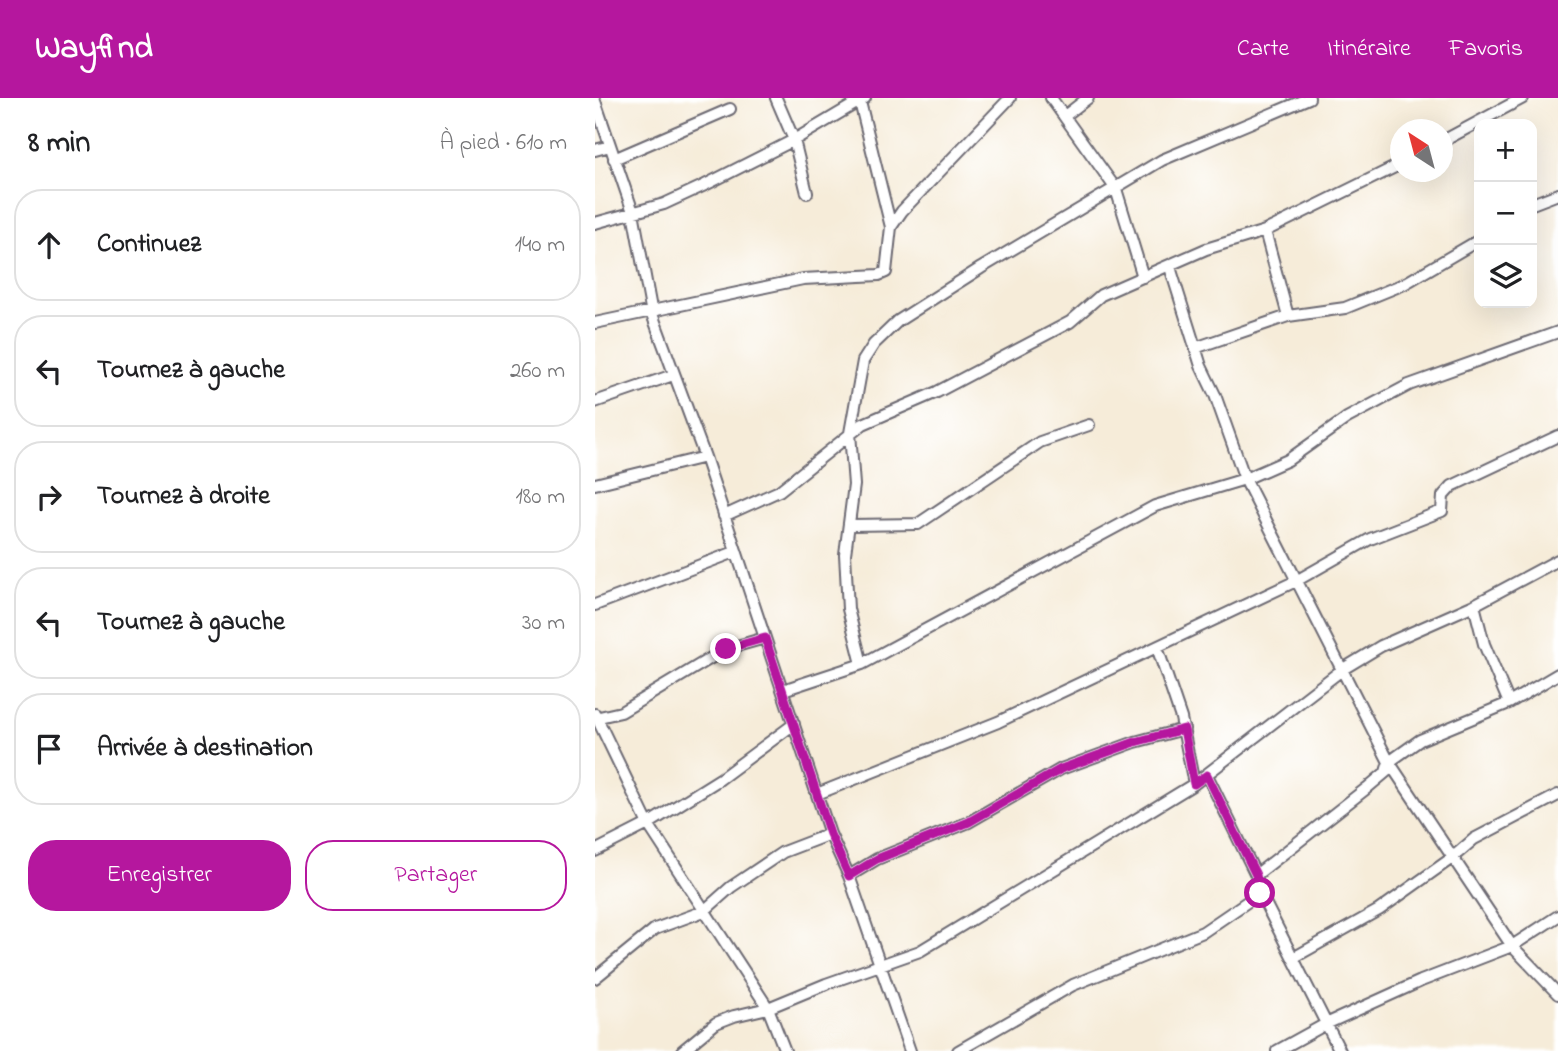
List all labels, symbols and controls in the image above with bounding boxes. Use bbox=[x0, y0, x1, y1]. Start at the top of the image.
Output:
text: Wayfind bbox=[35, 25, 153, 73]
text: Carte bbox=[1237, 32, 1289, 67]
text: Itinéraire bbox=[1327, 32, 1411, 67]
text: Favoris bbox=[1449, 32, 1523, 67]
north arrow bbox=[1390, 119, 1453, 182]
map controls bbox=[1474, 119, 1537, 308]
button: + bbox=[1474, 119, 1537, 182]
text: 8 min bbox=[28, 122, 90, 166]
text: À pied · 610 m bbox=[440, 127, 567, 160]
button: − bbox=[1474, 182, 1537, 245]
icon: ahead bbox=[30, 226, 68, 264]
text: Continuez bbox=[97, 226, 201, 264]
text: 140 m bbox=[515, 229, 565, 262]
button: layers bbox=[1474, 245, 1537, 308]
icon: left bbox=[30, 352, 68, 390]
text: Tournez à gauche bbox=[97, 352, 285, 390]
text: 260 m bbox=[510, 355, 565, 388]
icon: right bbox=[30, 478, 68, 516]
text: Tournez à droite bbox=[97, 478, 270, 516]
text: 180 m bbox=[516, 481, 565, 514]
icon: left bbox=[30, 604, 68, 642]
text: Tournez à gauche bbox=[97, 604, 285, 642]
text: 30 m bbox=[522, 607, 565, 640]
route end bbox=[710, 633, 741, 664]
icon: arrive bbox=[30, 730, 68, 768]
text: Arrivée à destination bbox=[97, 730, 313, 768]
button: Enregistrer bbox=[28, 840, 291, 911]
button: Partager bbox=[305, 840, 567, 911]
route start bbox=[1244, 877, 1275, 908]

